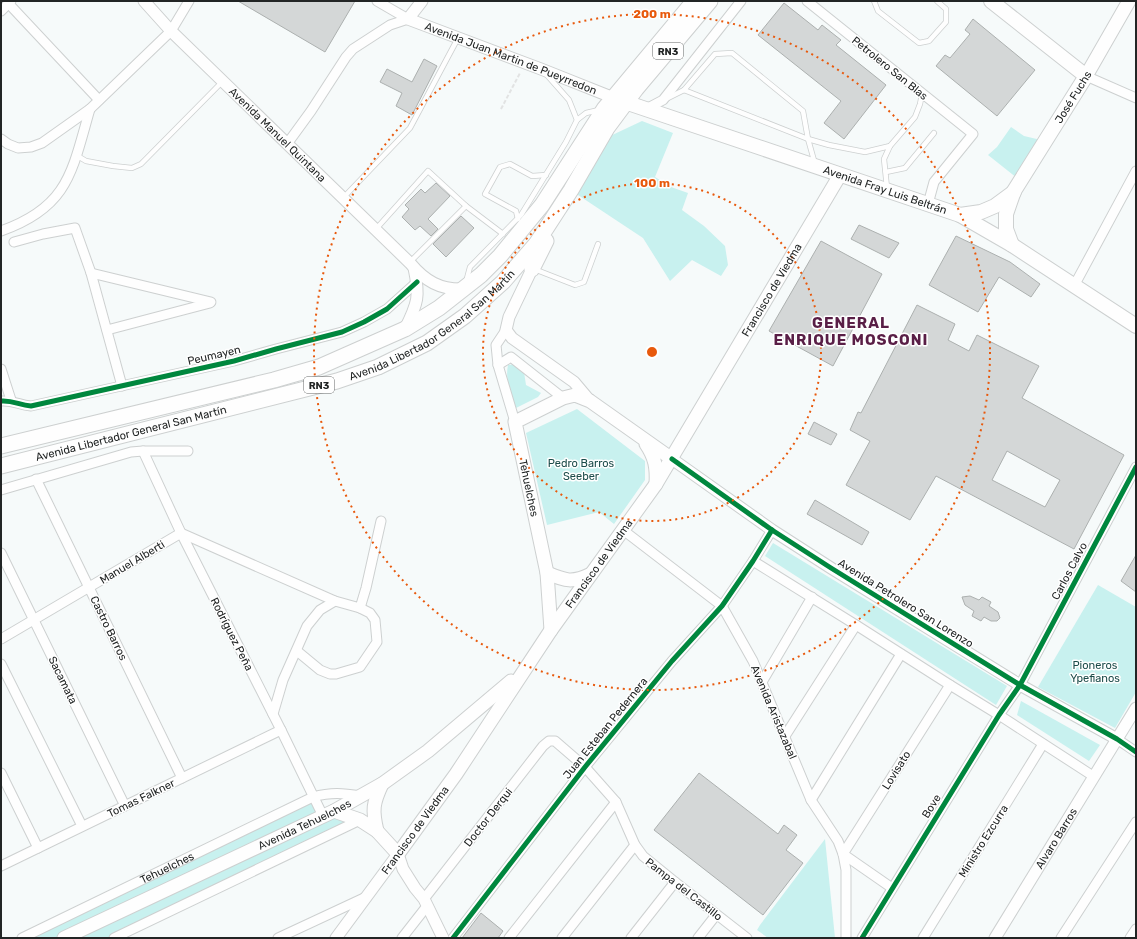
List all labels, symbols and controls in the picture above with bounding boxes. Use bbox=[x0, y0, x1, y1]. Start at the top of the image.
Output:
text: 200 m bbox=[633, 7, 671, 21]
street label: Avenida Juan Martin de Pueyrredon bbox=[423, 20, 599, 98]
street label: Petrolero San Blas bbox=[849, 34, 930, 103]
road number: RN3 bbox=[653, 43, 683, 59]
street label: José Fuchs bbox=[1052, 68, 1095, 126]
street label: Avenida Manuel Quintana bbox=[226, 85, 328, 185]
street label: Avenida Fray Luis Beltrán bbox=[821, 163, 948, 217]
text: 100 m bbox=[634, 176, 670, 190]
street label: Francisco de Viedma bbox=[739, 241, 805, 339]
street label: Avenida Libertador General San Martín bbox=[348, 267, 518, 383]
district label: GENERAL ENRIQUE MOSCONI bbox=[774, 314, 928, 349]
street label: Peumayen bbox=[186, 343, 242, 368]
centre of rings bbox=[645, 345, 659, 359]
road number: RN3 bbox=[304, 377, 334, 393]
street label: Avenida Libertador General San Martín bbox=[34, 403, 228, 464]
park label: Pedro Barros Seeber bbox=[548, 457, 615, 483]
street label: Tehuelches bbox=[516, 458, 541, 518]
street label: Francisco de Viedma bbox=[563, 517, 635, 611]
street label: Manuel Alberti bbox=[98, 538, 167, 587]
street label: Carlos Calvo bbox=[1049, 540, 1090, 602]
street label: Avenida Petrolero San Lorenzo bbox=[836, 556, 976, 650]
street label: Castro Barros bbox=[87, 594, 130, 663]
street label: Rodríguez Peña bbox=[208, 595, 256, 673]
street label: Sacamata bbox=[45, 654, 80, 706]
park label: Pioneros Ypefianos bbox=[1070, 659, 1120, 685]
street label: Avenida Aristazabal bbox=[748, 663, 799, 761]
street label: Juan Esteban Pedernera bbox=[560, 675, 650, 782]
street label: Lovisato bbox=[879, 749, 913, 792]
street label: Tomas Falkner bbox=[105, 776, 178, 820]
street label: Francisco de Viedma bbox=[379, 784, 452, 877]
street label: Doctor Derqui bbox=[461, 785, 515, 849]
street label: Bove bbox=[919, 792, 944, 821]
street label: Avenida Tehuelches bbox=[256, 797, 354, 853]
street label: Ministro Ezcurra bbox=[956, 803, 1011, 880]
street label: Alvaro Barros bbox=[1033, 805, 1080, 871]
street label: Tehuelches bbox=[138, 850, 196, 887]
street label: Pampa del Castillo bbox=[643, 855, 725, 923]

